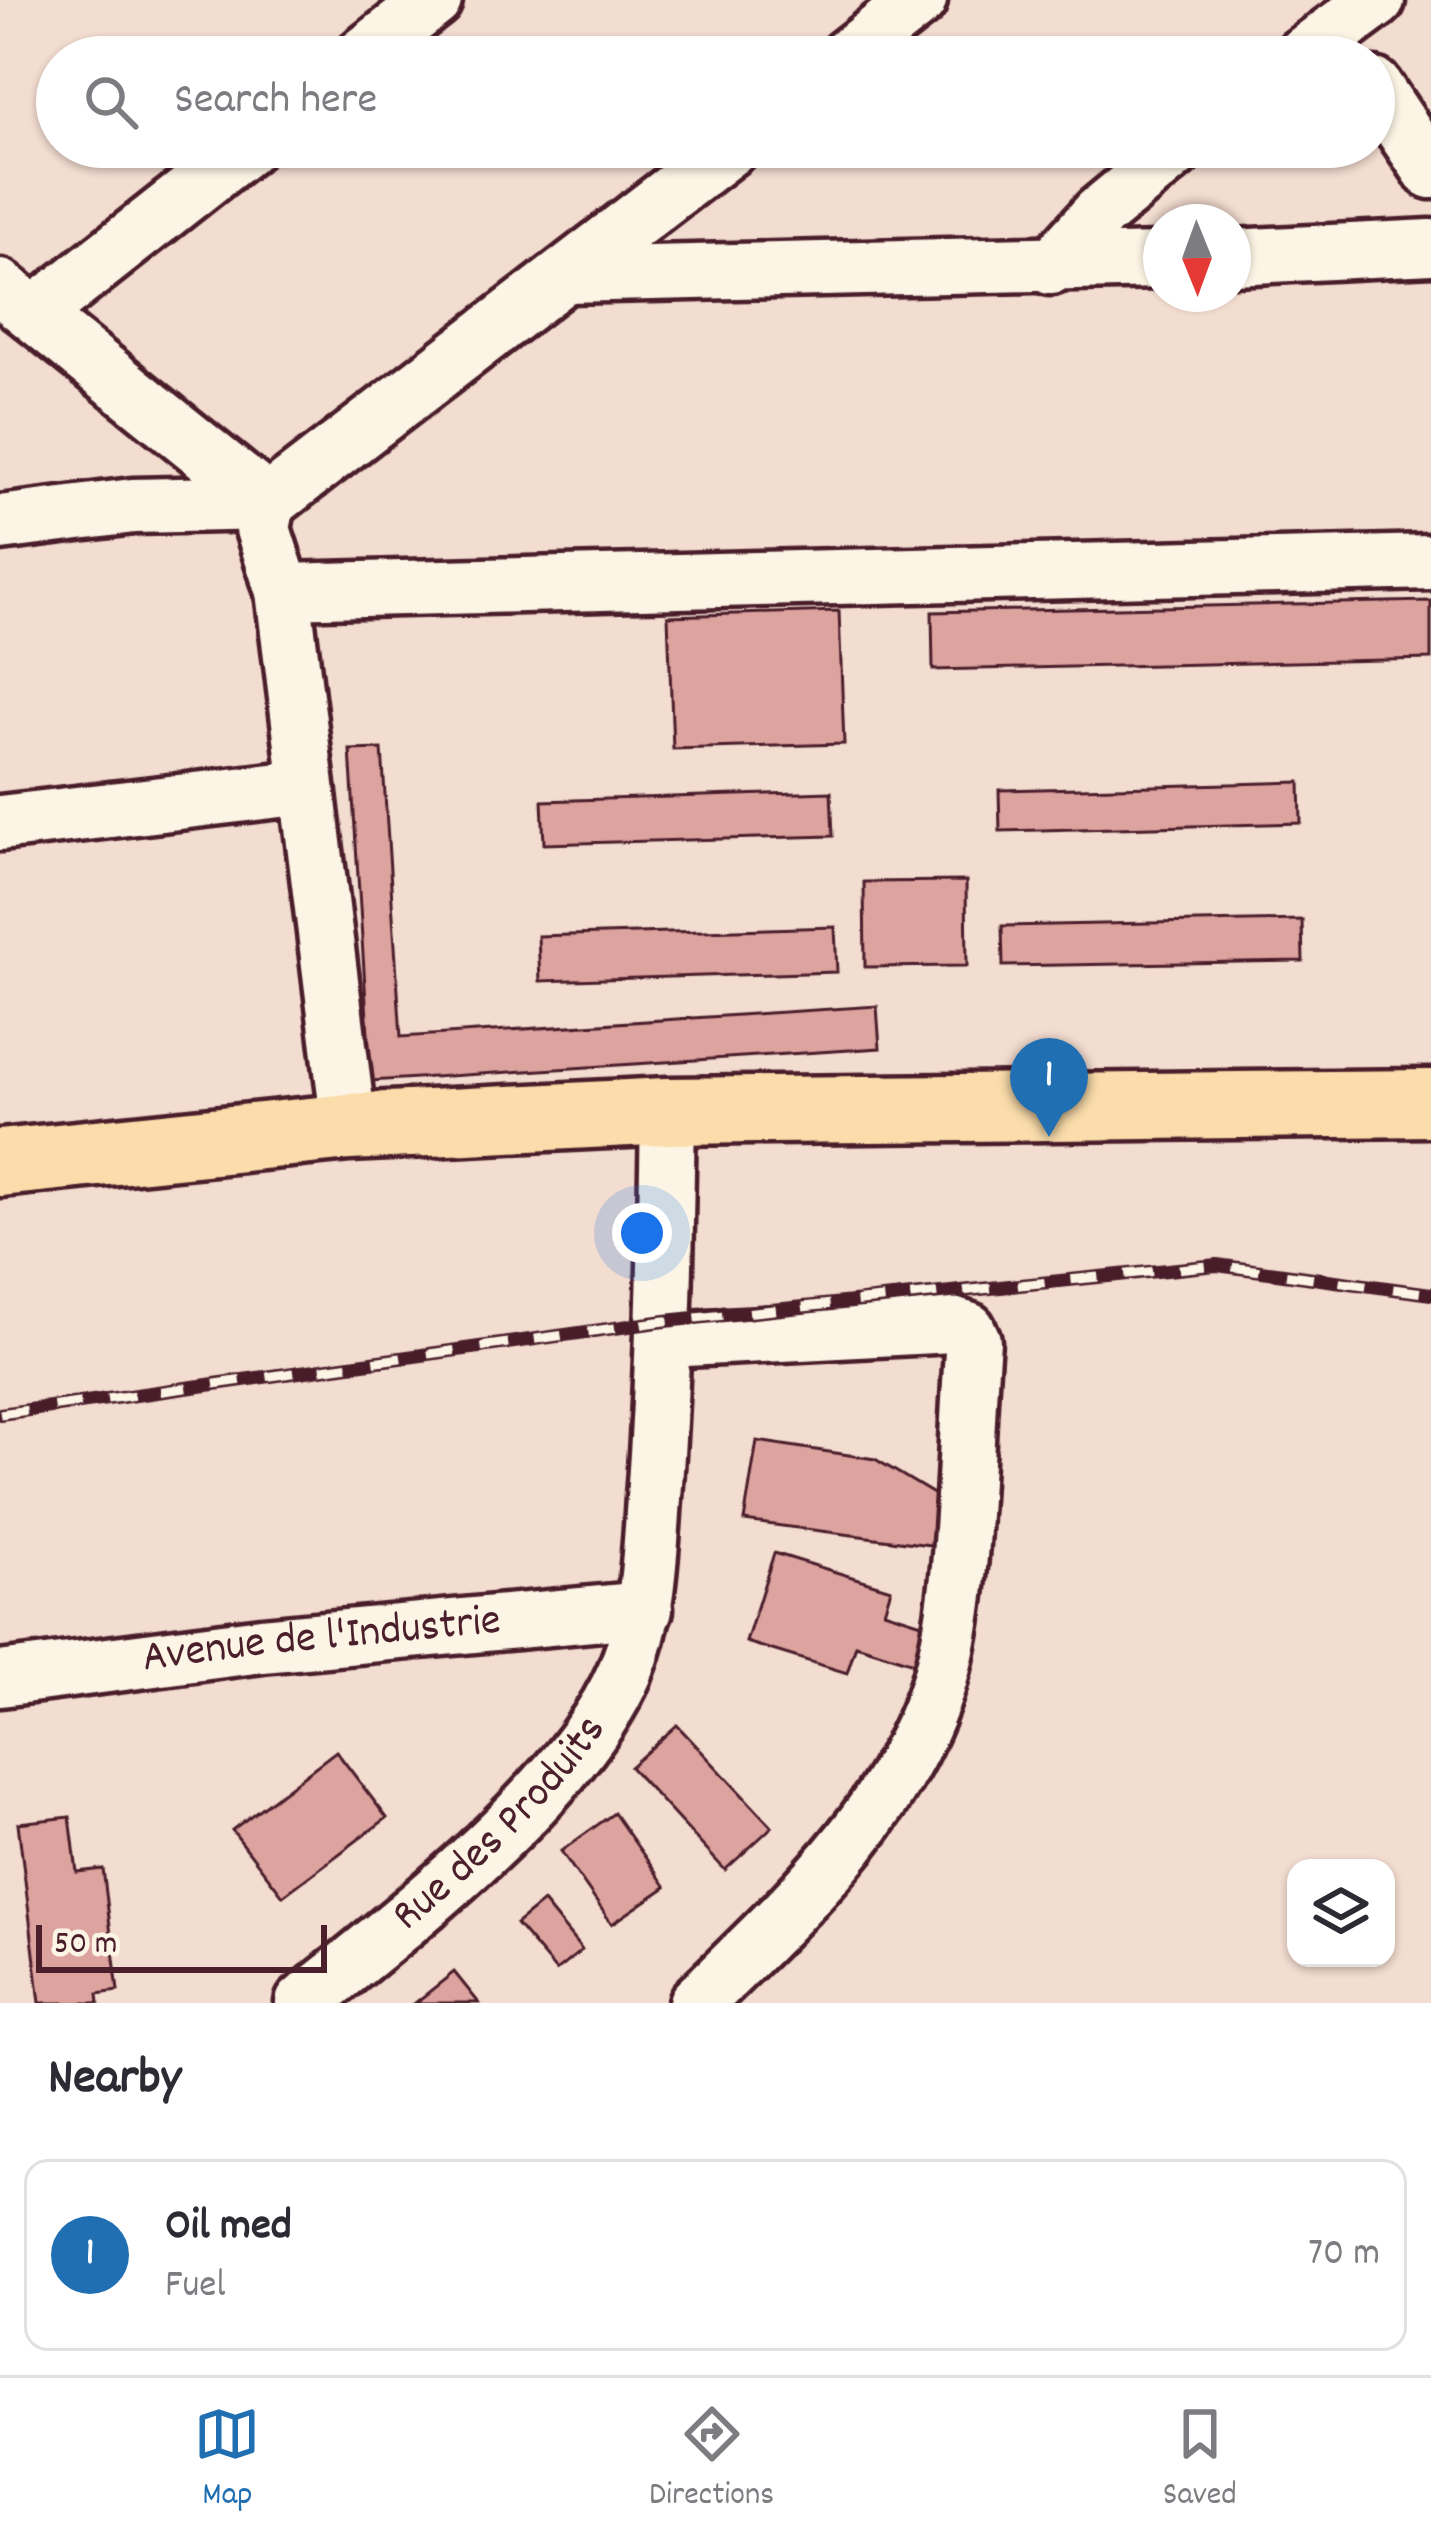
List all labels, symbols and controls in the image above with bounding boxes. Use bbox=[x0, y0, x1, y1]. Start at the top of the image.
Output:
search box bbox=[36, 36, 1395, 168]
icon: search bbox=[78, 69, 144, 135]
text: Search here bbox=[174, 70, 377, 134]
north arrow bbox=[1143, 204, 1251, 312]
pin: 1 bbox=[1010, 1038, 1088, 1137]
your location bbox=[612, 1203, 672, 1263]
street label: Avenue de l'Industrie bbox=[139, 1591, 504, 1692]
street label: Rue des Produits bbox=[380, 1704, 624, 1948]
map controls bbox=[1287, 1859, 1395, 1967]
button: layers bbox=[1287, 1859, 1395, 1967]
scale bar bbox=[36, 1919, 327, 1972]
text: 50 m bbox=[54, 1922, 118, 1969]
text: Nearby bbox=[48, 2045, 181, 2117]
text: Oil med bbox=[165, 2196, 292, 2260]
text: 1 bbox=[86, 2228, 94, 2283]
text: 70 m bbox=[1308, 2228, 1380, 2283]
text: Fuel bbox=[165, 2260, 226, 2315]
tab: Map bbox=[194, 2401, 260, 2520]
tab: Directions bbox=[649, 2401, 774, 2520]
tab: Saved bbox=[1163, 2401, 1237, 2520]

